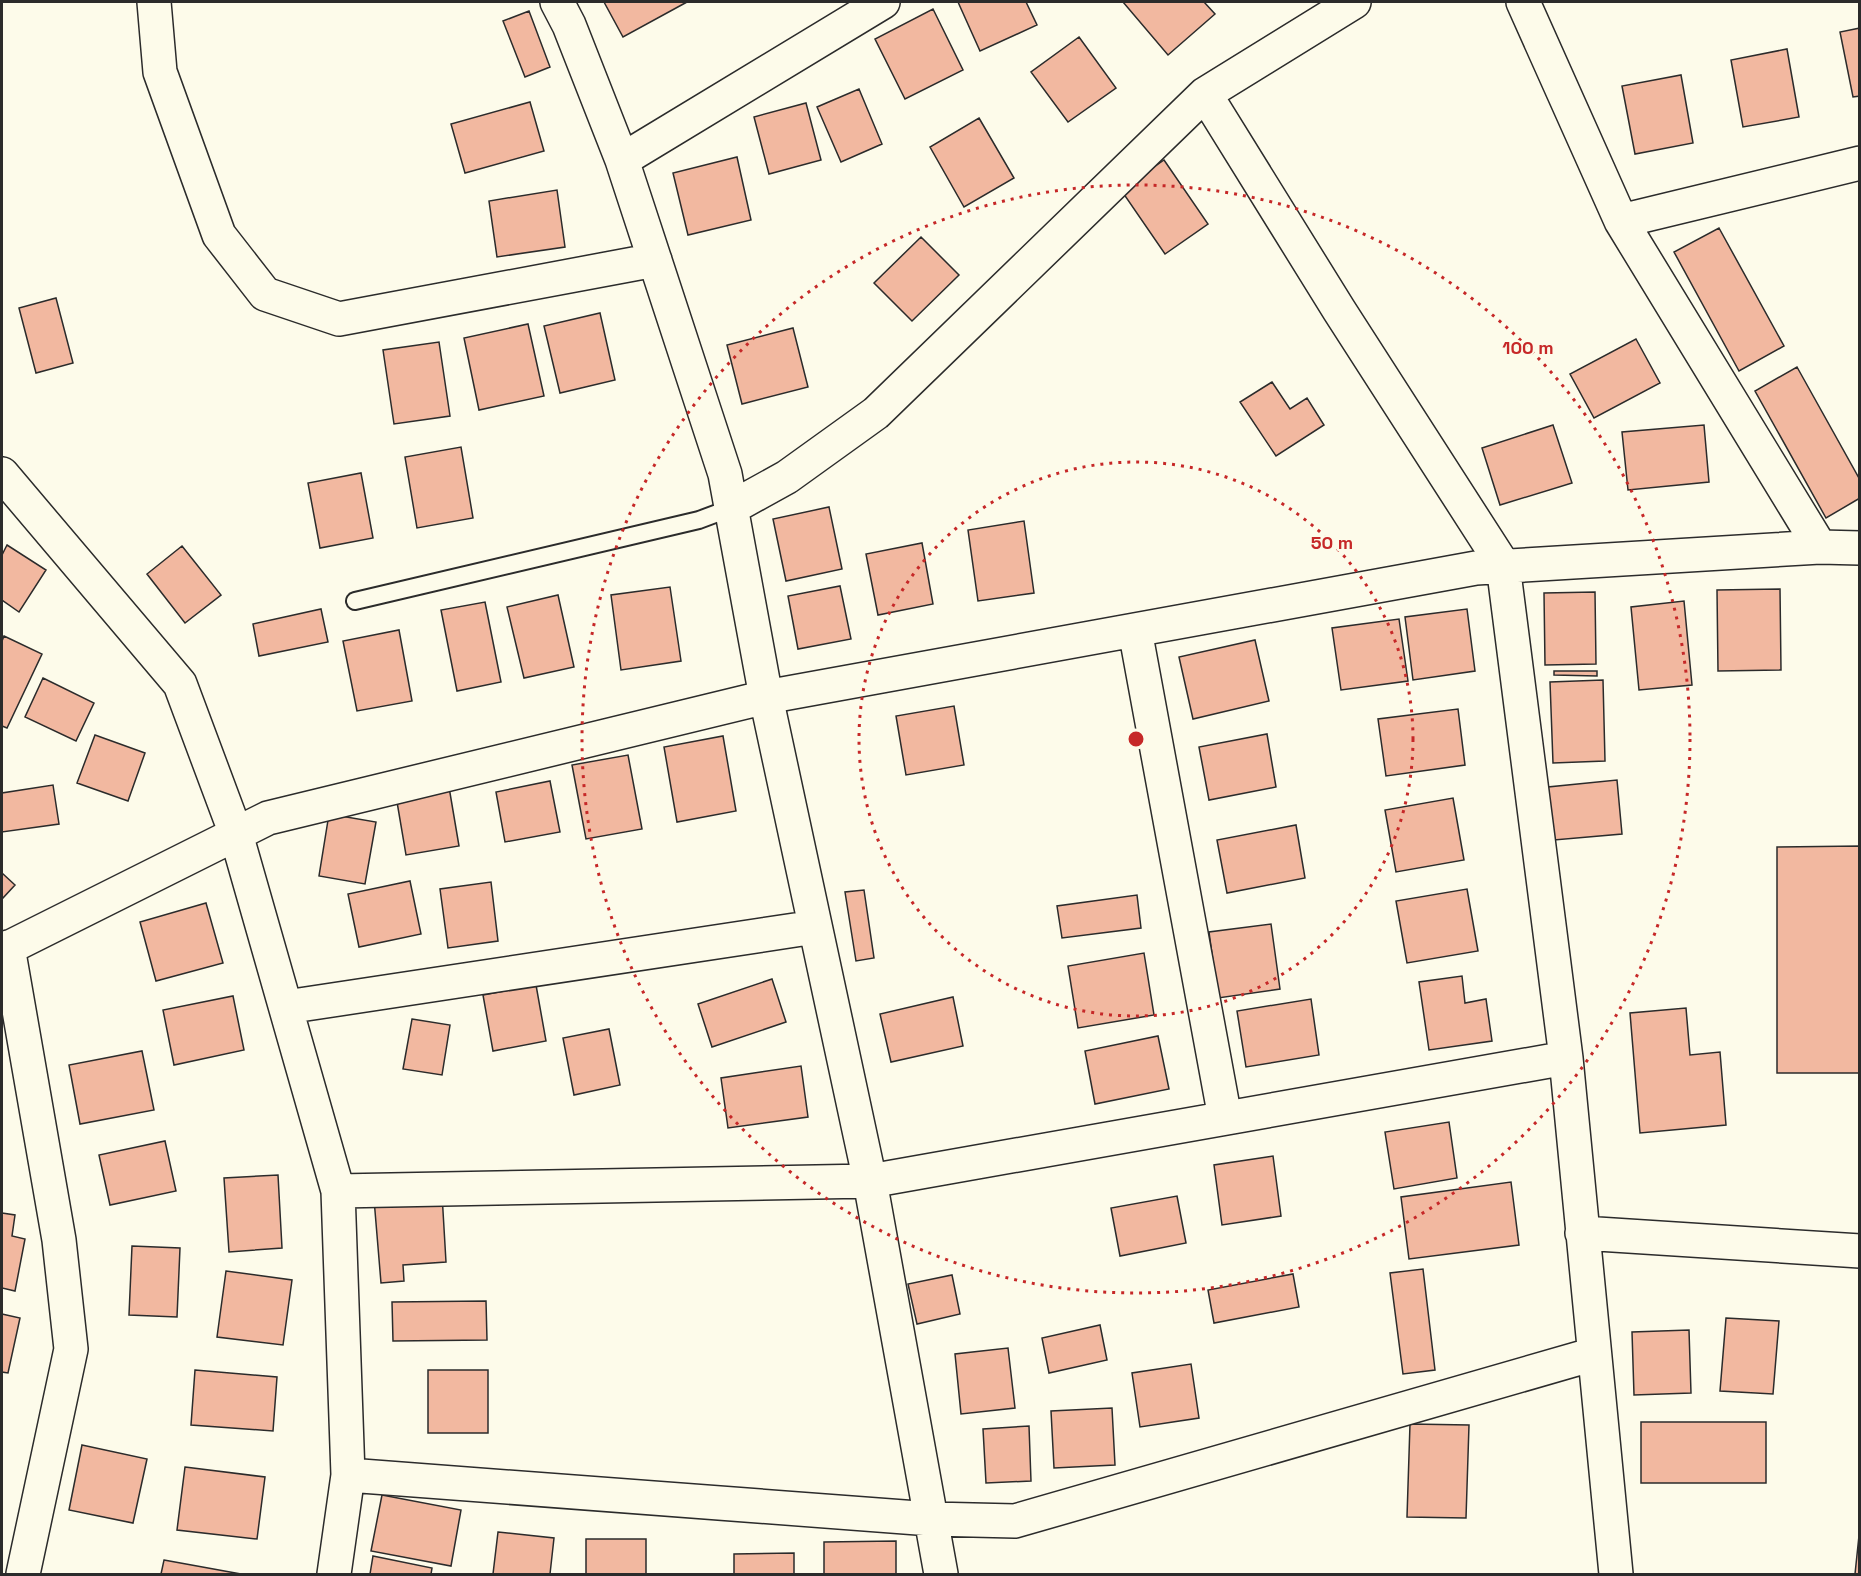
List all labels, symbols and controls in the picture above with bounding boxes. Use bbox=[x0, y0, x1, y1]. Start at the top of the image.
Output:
text: 100 m bbox=[1502, 336, 1554, 359]
text: 50 m bbox=[1311, 531, 1353, 554]
centre of rings bbox=[1126, 729, 1146, 749]

